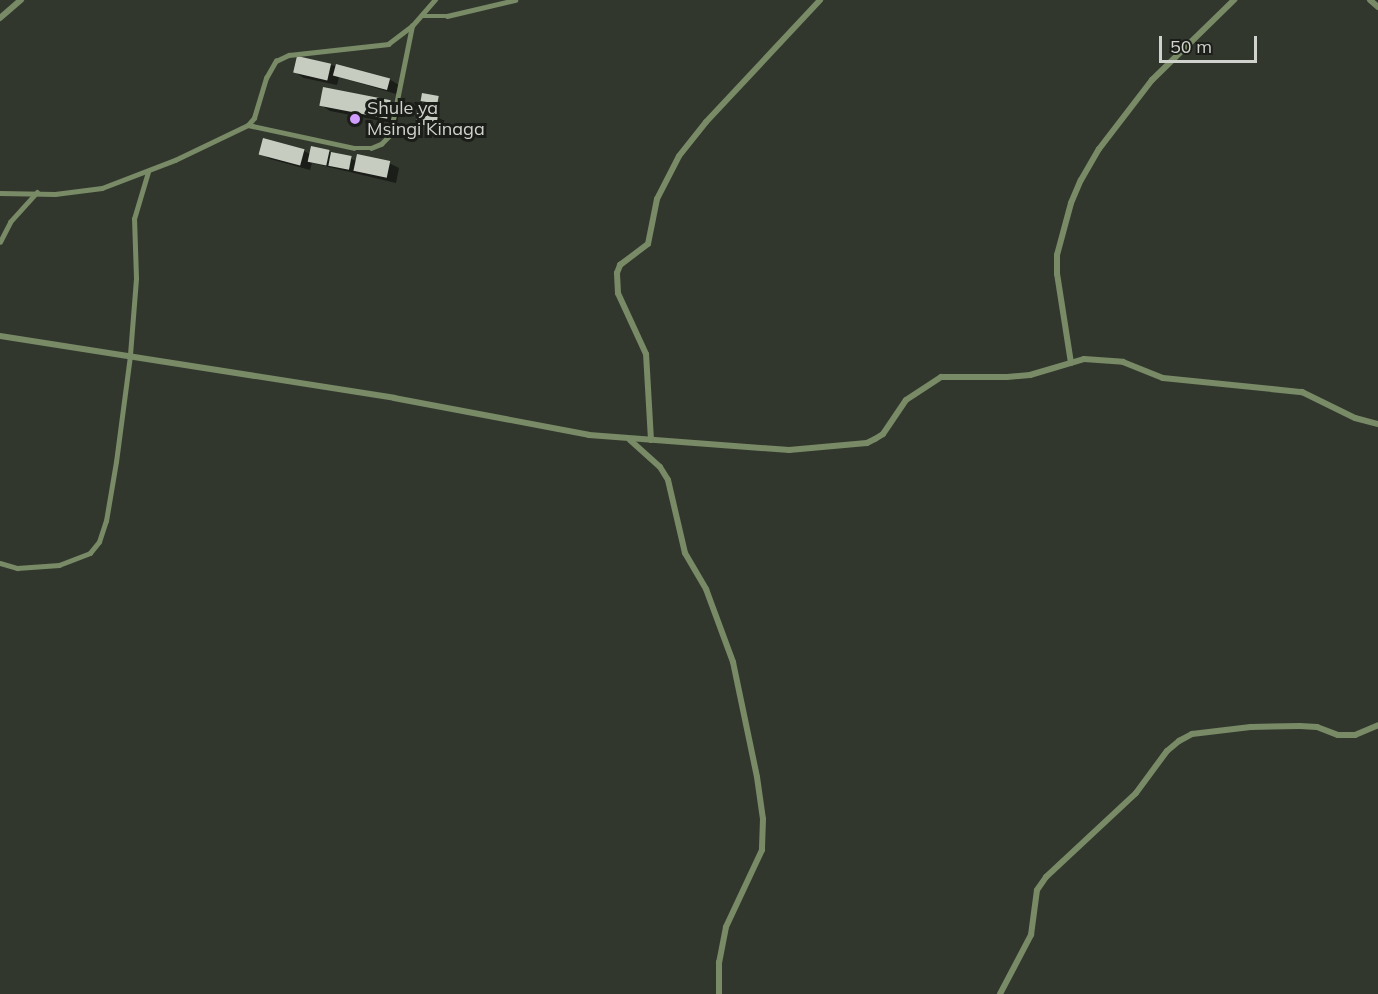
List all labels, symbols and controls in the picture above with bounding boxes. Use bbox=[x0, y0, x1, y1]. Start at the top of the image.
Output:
scale bar bbox=[1162, 24, 1260, 62]
text: 50 m bbox=[1170, 35, 1212, 58]
place label: Shule ya Msingi Kinaga bbox=[367, 98, 485, 140]
marker: Shule ya Msingi Kinaga bbox=[348, 112, 362, 126]

